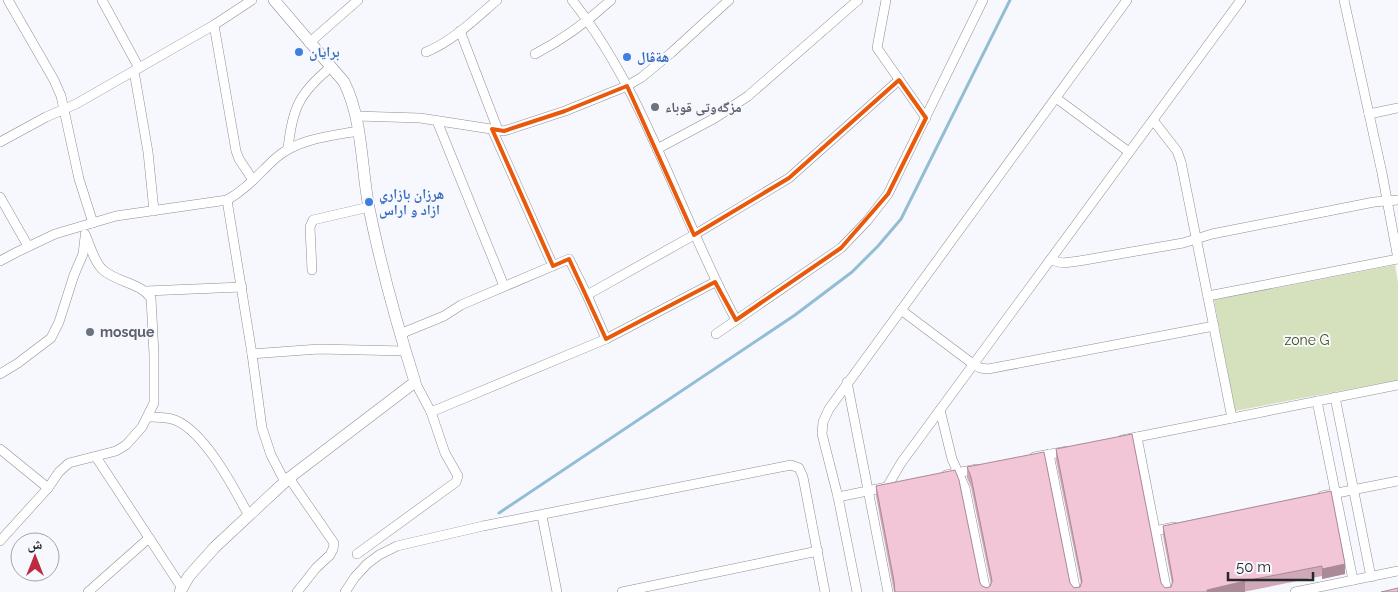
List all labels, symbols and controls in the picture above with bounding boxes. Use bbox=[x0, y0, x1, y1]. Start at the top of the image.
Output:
place label: برايان bbox=[309, 44, 340, 61]
marker: برايان bbox=[293, 46, 305, 58]
place label: هةڤال bbox=[637, 49, 669, 65]
marker: هةڤال bbox=[621, 51, 633, 63]
place label: مزگەوتی قوباء bbox=[665, 99, 742, 116]
marker: مزگەوتی قوباء bbox=[649, 101, 661, 113]
place label: هرزان بازاري ازاد و اراس bbox=[379, 186, 444, 219]
marker: هرزان بازاري ازاد و اراس bbox=[363, 196, 375, 208]
place label: mosque bbox=[100, 324, 155, 340]
marker: mosque bbox=[84, 326, 96, 338]
park label: zone G bbox=[1284, 332, 1330, 348]
north arrow bbox=[10, 532, 60, 582]
text: ش bbox=[28, 536, 43, 553]
scale bar bbox=[1228, 550, 1313, 582]
text: 50 m bbox=[1236, 558, 1271, 576]

